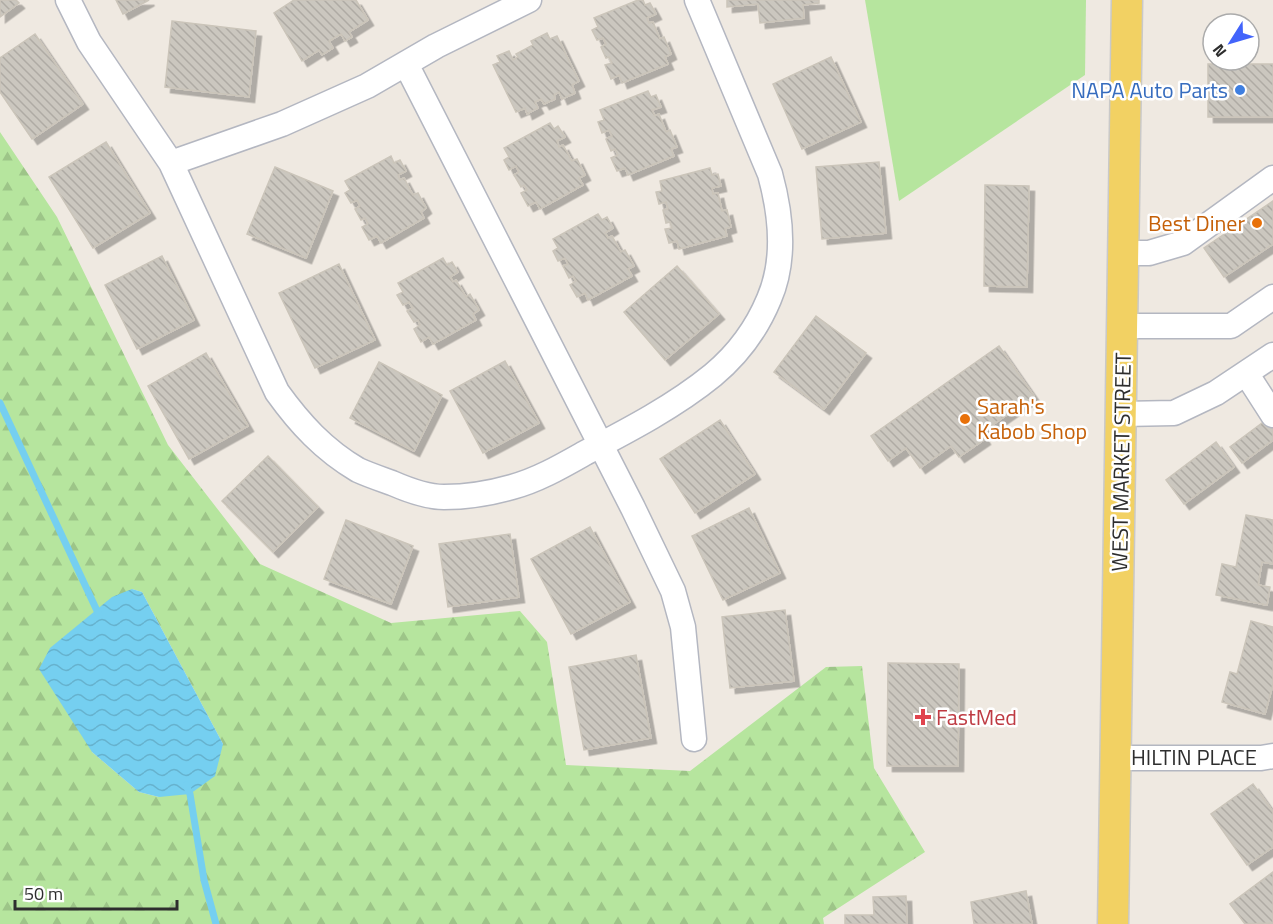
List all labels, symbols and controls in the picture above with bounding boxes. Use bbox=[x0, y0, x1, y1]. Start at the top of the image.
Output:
north arrow bbox=[1201, 12, 1261, 72]
text: N bbox=[1206, 39, 1232, 63]
place label: NAPA Auto Parts bbox=[1071, 73, 1228, 107]
marker: NAPA Auto Parts bbox=[1233, 83, 1247, 97]
place label: Best Diner bbox=[1148, 206, 1245, 240]
marker: Best Diner bbox=[1250, 216, 1264, 230]
street label: WEST MARKET STREET bbox=[1102, 352, 1140, 572]
place label: Sarah's Kabob Shop bbox=[977, 389, 1087, 448]
marker: Sarah's Kabob Shop bbox=[958, 412, 972, 426]
place label: FastMed bbox=[936, 700, 1017, 734]
marker: FastMed bbox=[914, 708, 932, 726]
street label: HILTIN PLACE bbox=[1131, 740, 1257, 774]
scale bar bbox=[15, 873, 177, 911]
text: 50 m bbox=[24, 880, 63, 907]

